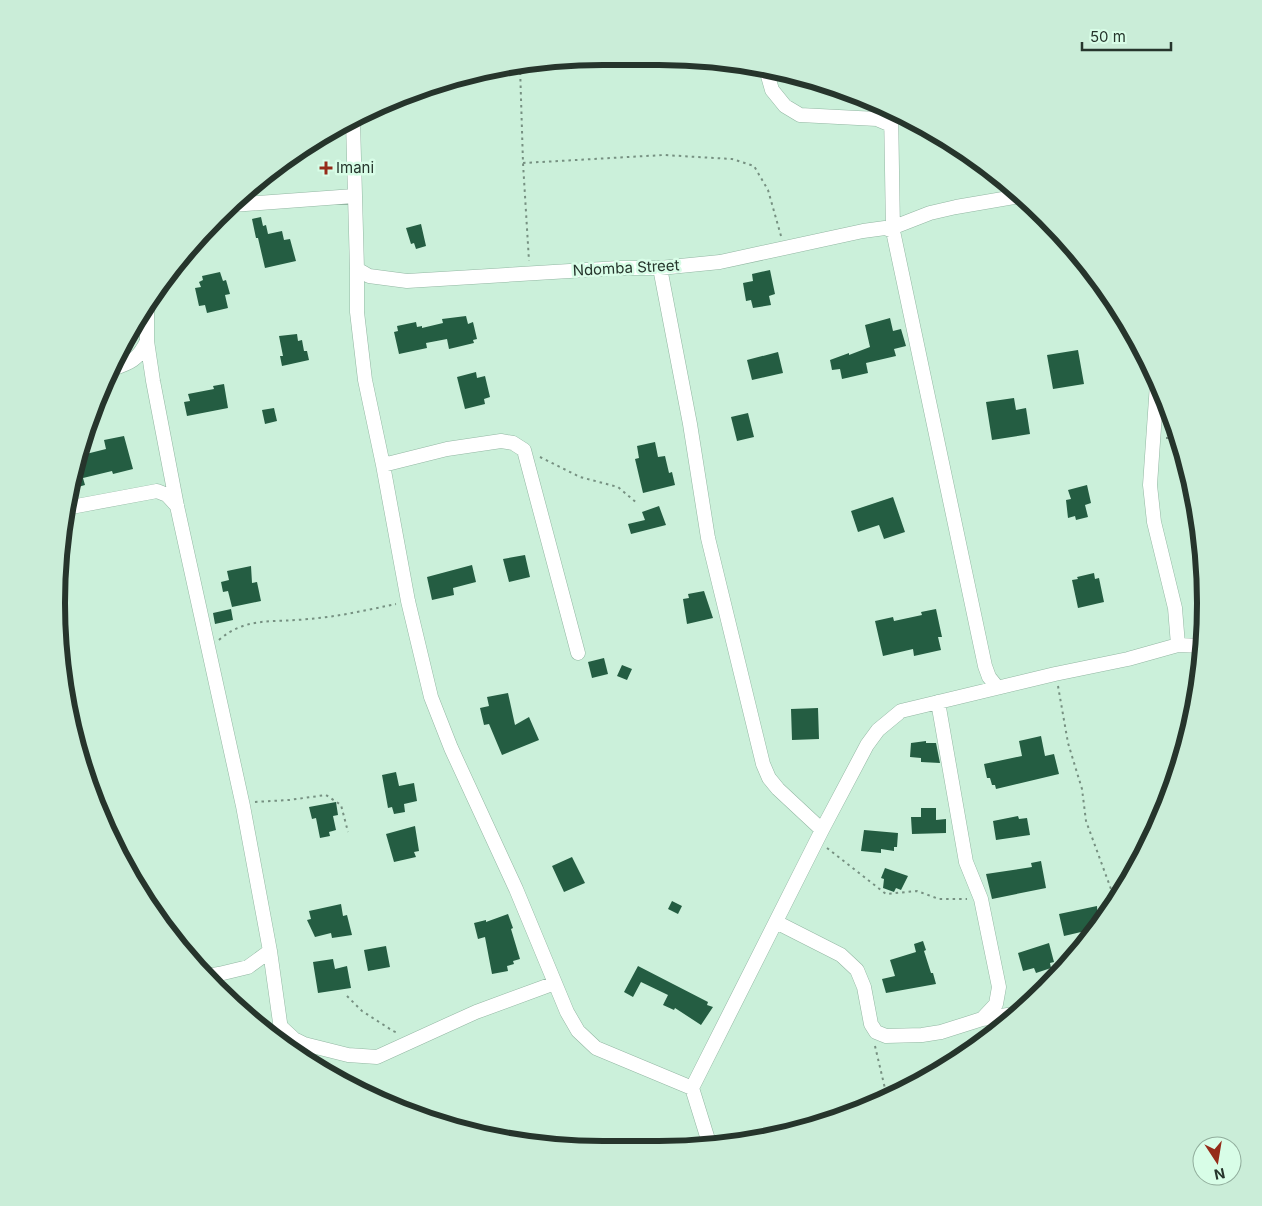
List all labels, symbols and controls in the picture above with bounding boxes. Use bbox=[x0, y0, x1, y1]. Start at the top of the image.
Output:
scale bar bbox=[1082, 20, 1171, 52]
text: 50 m bbox=[1090, 27, 1126, 46]
place label: Imani bbox=[336, 158, 374, 177]
marker: Imani bbox=[320, 162, 332, 174]
street label: Ndomba Street bbox=[572, 255, 680, 280]
north arrow bbox=[1192, 1136, 1242, 1186]
text: N bbox=[1213, 1165, 1227, 1184]

